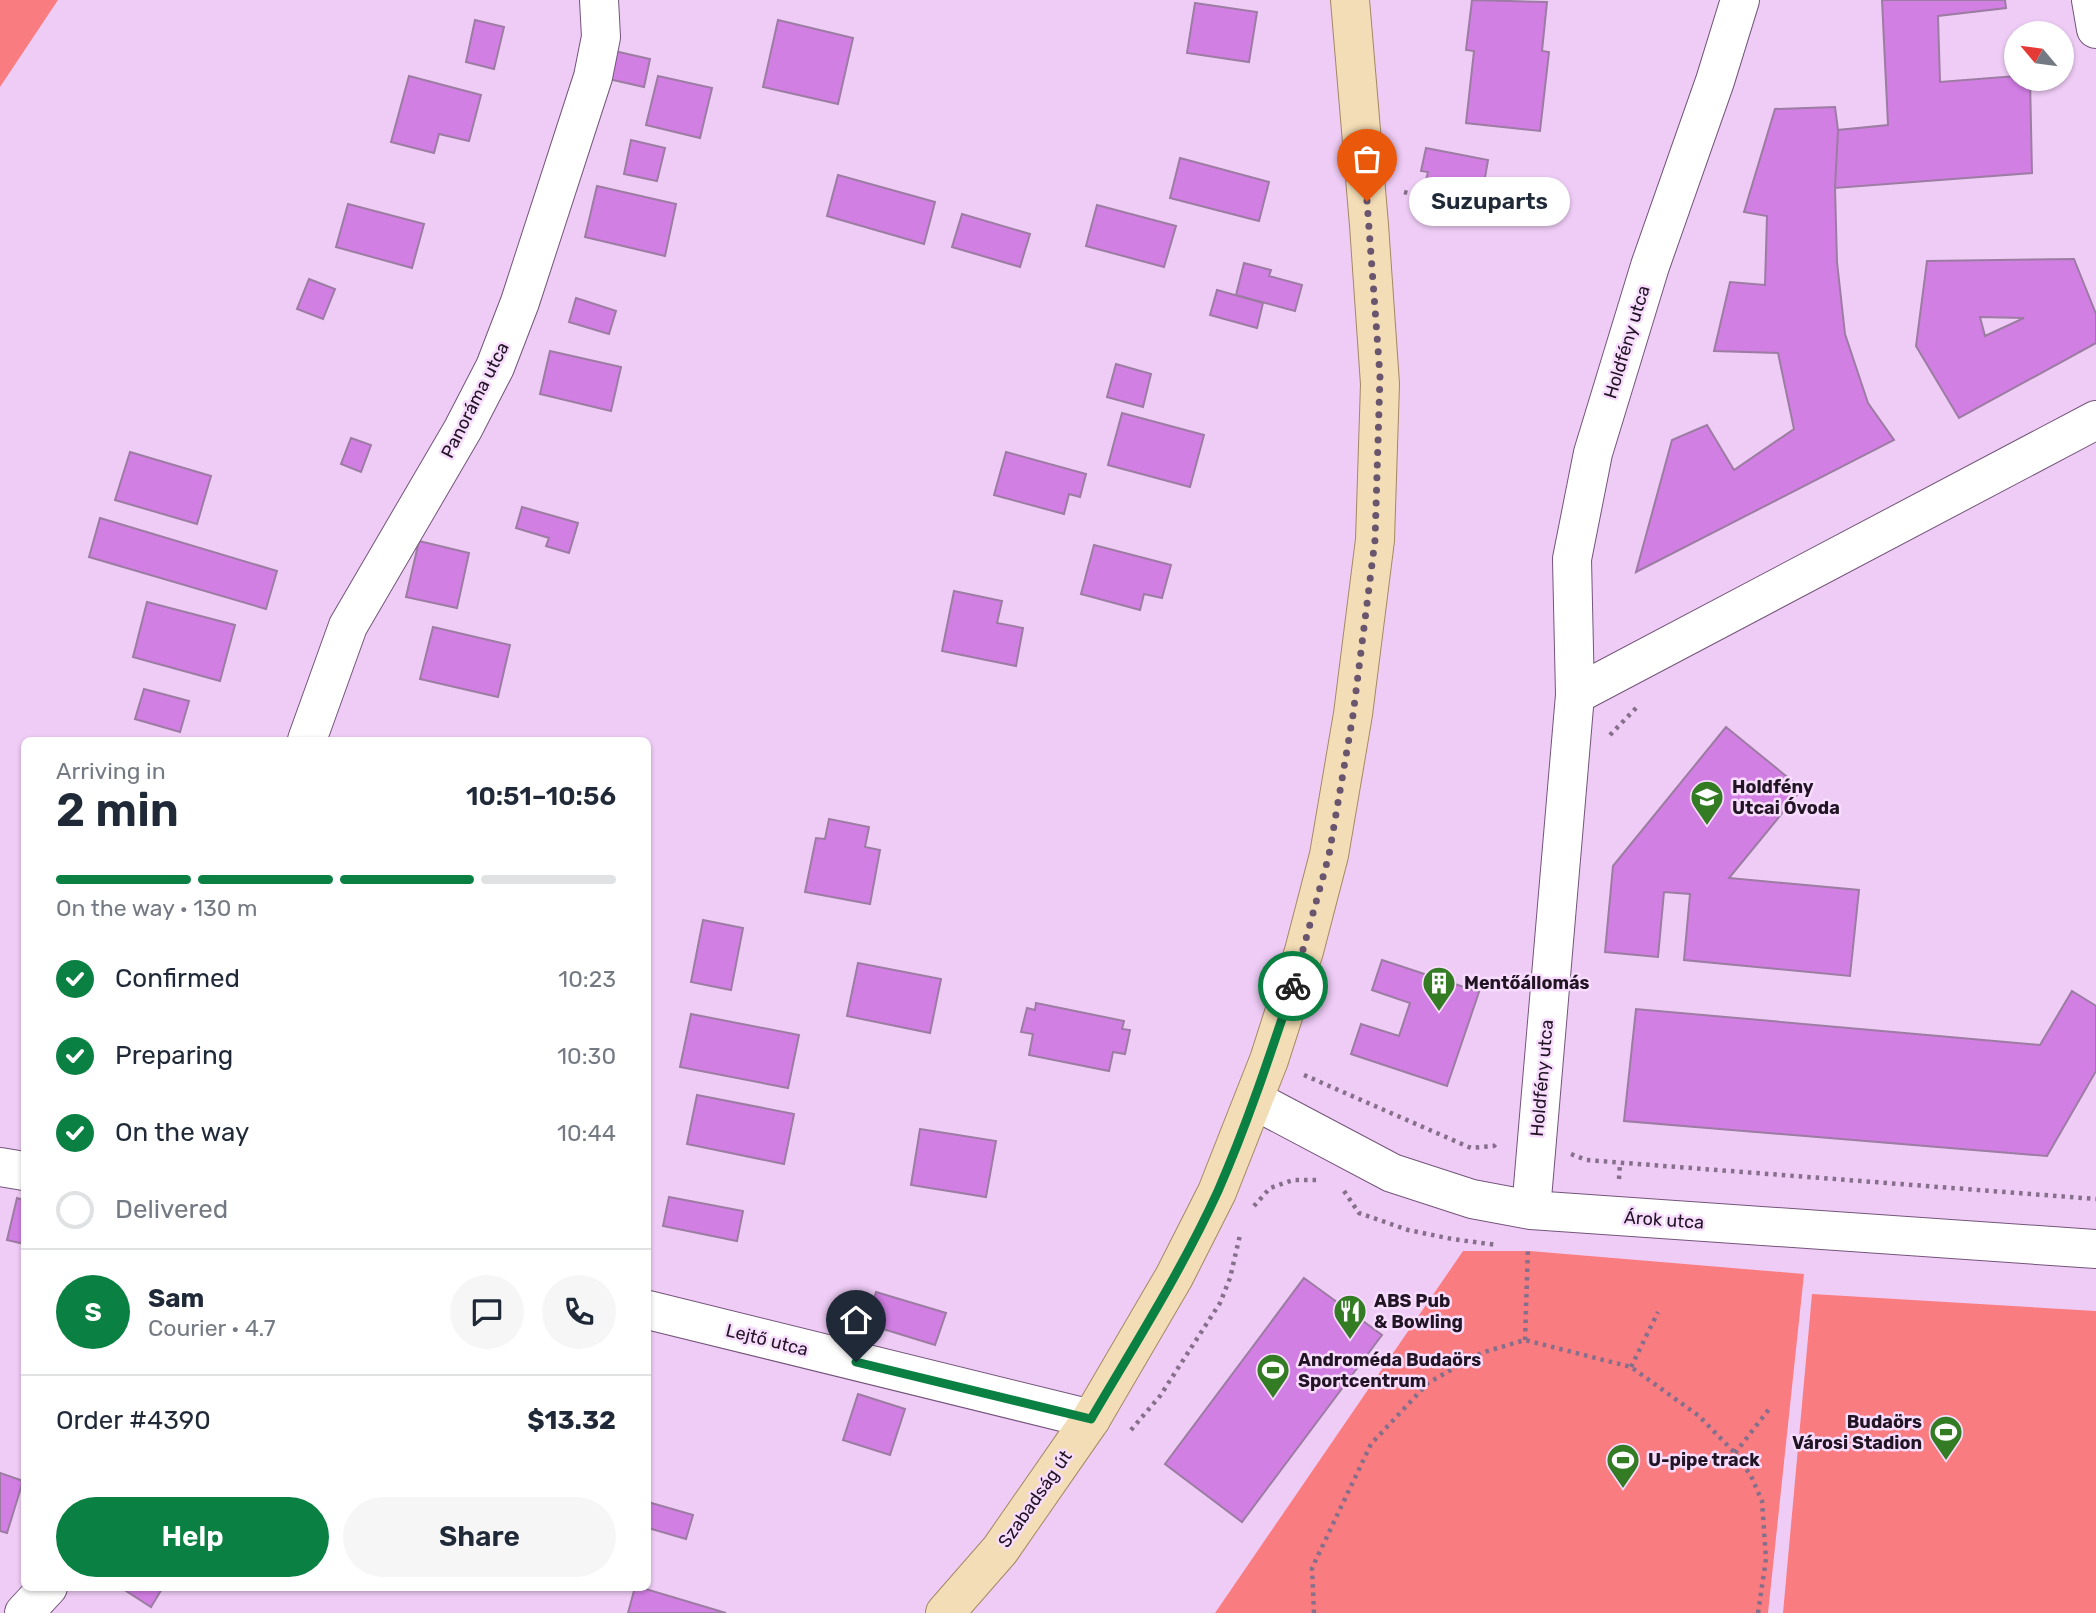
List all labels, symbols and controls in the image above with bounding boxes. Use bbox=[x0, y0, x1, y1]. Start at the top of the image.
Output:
north arrow bbox=[2004, 21, 2074, 91]
map controls bbox=[2004, 21, 2074, 91]
pin bbox=[1337, 129, 1397, 201]
icon: bag bbox=[1348, 140, 1386, 178]
callout: Suzuparts bbox=[1409, 176, 1570, 226]
text: Suzuparts bbox=[1431, 187, 1548, 215]
street label: Holdfény utca bbox=[1599, 283, 1655, 401]
street label: Panoráma utca bbox=[436, 338, 514, 462]
text: Arriving in bbox=[56, 757, 166, 785]
place label: Holdfény Utcai Óvoda bbox=[1732, 776, 1840, 819]
school or university icon: Holdfény Utcai Óvoda bbox=[1688, 778, 1726, 827]
text: 10:51–10:56 bbox=[466, 781, 616, 812]
text: 2 min bbox=[56, 783, 179, 838]
text: On the way · 130 m bbox=[56, 894, 257, 922]
courier bbox=[1258, 951, 1328, 1021]
icon: check bbox=[56, 960, 94, 998]
text: Confirmed bbox=[115, 963, 240, 994]
building icon: Mentőállomás bbox=[1420, 964, 1458, 1013]
text: 10:23 bbox=[558, 965, 616, 993]
icon: bike bbox=[1274, 967, 1312, 1005]
place label: Mentőállomás bbox=[1464, 972, 1589, 994]
street label: Holdfény utca bbox=[1526, 1019, 1558, 1137]
icon: check bbox=[56, 1037, 94, 1075]
text: Preparing bbox=[115, 1040, 233, 1071]
text: 10:30 bbox=[557, 1042, 616, 1070]
icon: check bbox=[56, 1114, 94, 1152]
text: On the way bbox=[115, 1117, 249, 1148]
text: 10:44 bbox=[557, 1119, 616, 1147]
text: Delivered bbox=[115, 1194, 228, 1225]
street label: Árok utca bbox=[1623, 1206, 1705, 1234]
button: chat bbox=[450, 1275, 524, 1349]
button: phone bbox=[542, 1275, 616, 1349]
text: Sam bbox=[148, 1283, 204, 1314]
pin bbox=[826, 1290, 886, 1362]
place label: ABS Pub & Bowling bbox=[1374, 1290, 1463, 1333]
restaurant icon: ABS Pub & Bowling bbox=[1331, 1292, 1369, 1341]
text: S bbox=[84, 1297, 102, 1328]
icon: home bbox=[837, 1301, 875, 1339]
text: Courier · 4.7 bbox=[148, 1314, 275, 1342]
street label: Lejtő utca bbox=[724, 1319, 810, 1361]
place label: Androméda Budaörs Sportcentrum bbox=[1298, 1349, 1481, 1392]
sports icon: Androméda Budaörs Sportcentrum bbox=[1254, 1351, 1292, 1400]
text: Order #4390 bbox=[56, 1405, 211, 1436]
text: $13.32 bbox=[527, 1405, 616, 1436]
place label: Budaörs Városi Stadion bbox=[1792, 1411, 1922, 1454]
sports icon: Budaörs Városi Stadion bbox=[1927, 1413, 1965, 1462]
sports icon: U-pipe track bbox=[1604, 1441, 1642, 1490]
street label: Szabadság út bbox=[993, 1446, 1077, 1552]
place label: U-pipe track bbox=[1648, 1449, 1760, 1471]
button: Help bbox=[56, 1497, 329, 1577]
button: Share bbox=[343, 1497, 616, 1577]

